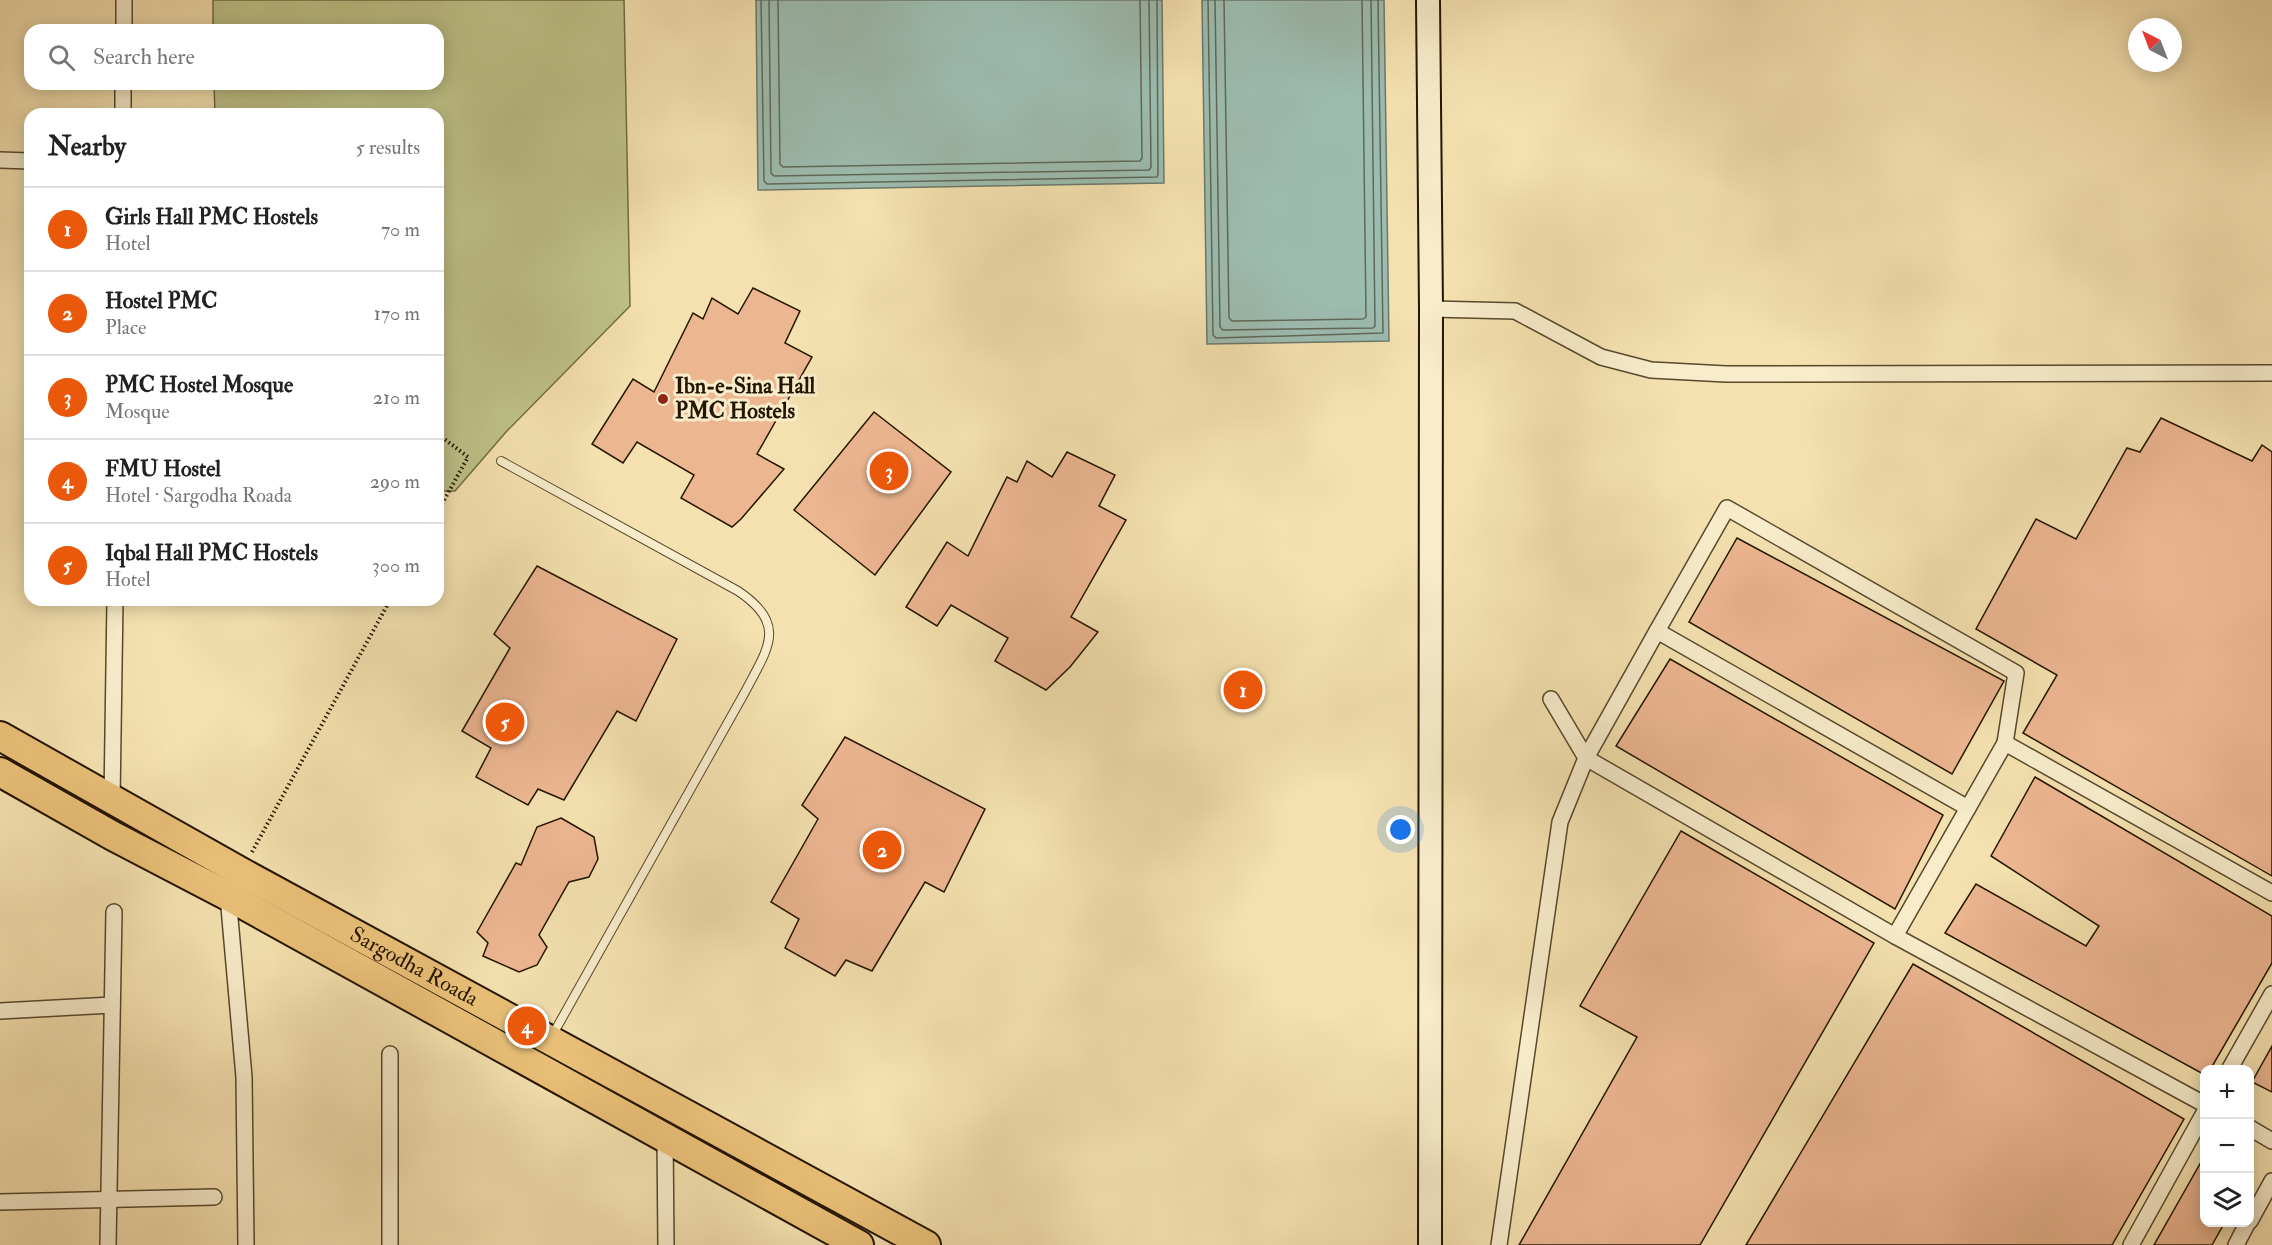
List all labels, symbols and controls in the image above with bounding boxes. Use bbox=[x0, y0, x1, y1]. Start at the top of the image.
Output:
north arrow bbox=[2128, 18, 2182, 72]
search box bbox=[24, 24, 444, 90]
icon: search bbox=[45, 41, 78, 74]
text: Search here bbox=[93, 43, 195, 71]
text: Nearby bbox=[48, 131, 126, 163]
text: 5 results bbox=[356, 135, 420, 160]
text: Girls Hall PMC Hostels bbox=[105, 203, 318, 231]
text: 1 bbox=[64, 217, 71, 242]
text: 70 m bbox=[381, 217, 420, 242]
text: Hotel bbox=[105, 231, 151, 256]
text: Hostel PMC bbox=[105, 287, 217, 315]
text: 2 bbox=[62, 301, 73, 326]
text: 170 m bbox=[374, 301, 420, 326]
text: Place bbox=[105, 315, 146, 340]
text: PMC Hostel Mosque bbox=[105, 371, 293, 399]
place label: Ibn-e-Sina Hall PMC Hostels bbox=[675, 372, 816, 425]
text: 3 bbox=[64, 385, 71, 410]
text: 210 m bbox=[373, 385, 420, 410]
marker: Ibn-e-Sina Hall PMC Hostels bbox=[656, 392, 670, 406]
text: Mosque bbox=[105, 399, 170, 424]
pin: 3 bbox=[870, 448, 908, 494]
text: FMU Hostel bbox=[105, 455, 221, 483]
text: 4 bbox=[62, 469, 73, 494]
text: 290 m bbox=[370, 469, 420, 494]
text: Hotel · Sargodha Roada bbox=[105, 483, 292, 508]
text: Iqbal Hall PMC Hostels bbox=[105, 539, 318, 567]
text: 5 bbox=[63, 553, 72, 578]
text: 300 m bbox=[372, 553, 420, 578]
text: Hotel bbox=[105, 567, 151, 592]
pin: 1 bbox=[1224, 668, 1262, 712]
pin: 5 bbox=[486, 700, 524, 744]
your location bbox=[1386, 815, 1415, 844]
pin: 2 bbox=[862, 828, 902, 872]
street label: Sargodha Roada bbox=[345, 920, 484, 1013]
pin: 4 bbox=[508, 1004, 546, 1048]
map controls bbox=[2200, 1065, 2254, 1227]
button: + bbox=[2200, 1065, 2254, 1119]
button: − bbox=[2200, 1119, 2254, 1173]
button: layers bbox=[2200, 1173, 2254, 1227]

